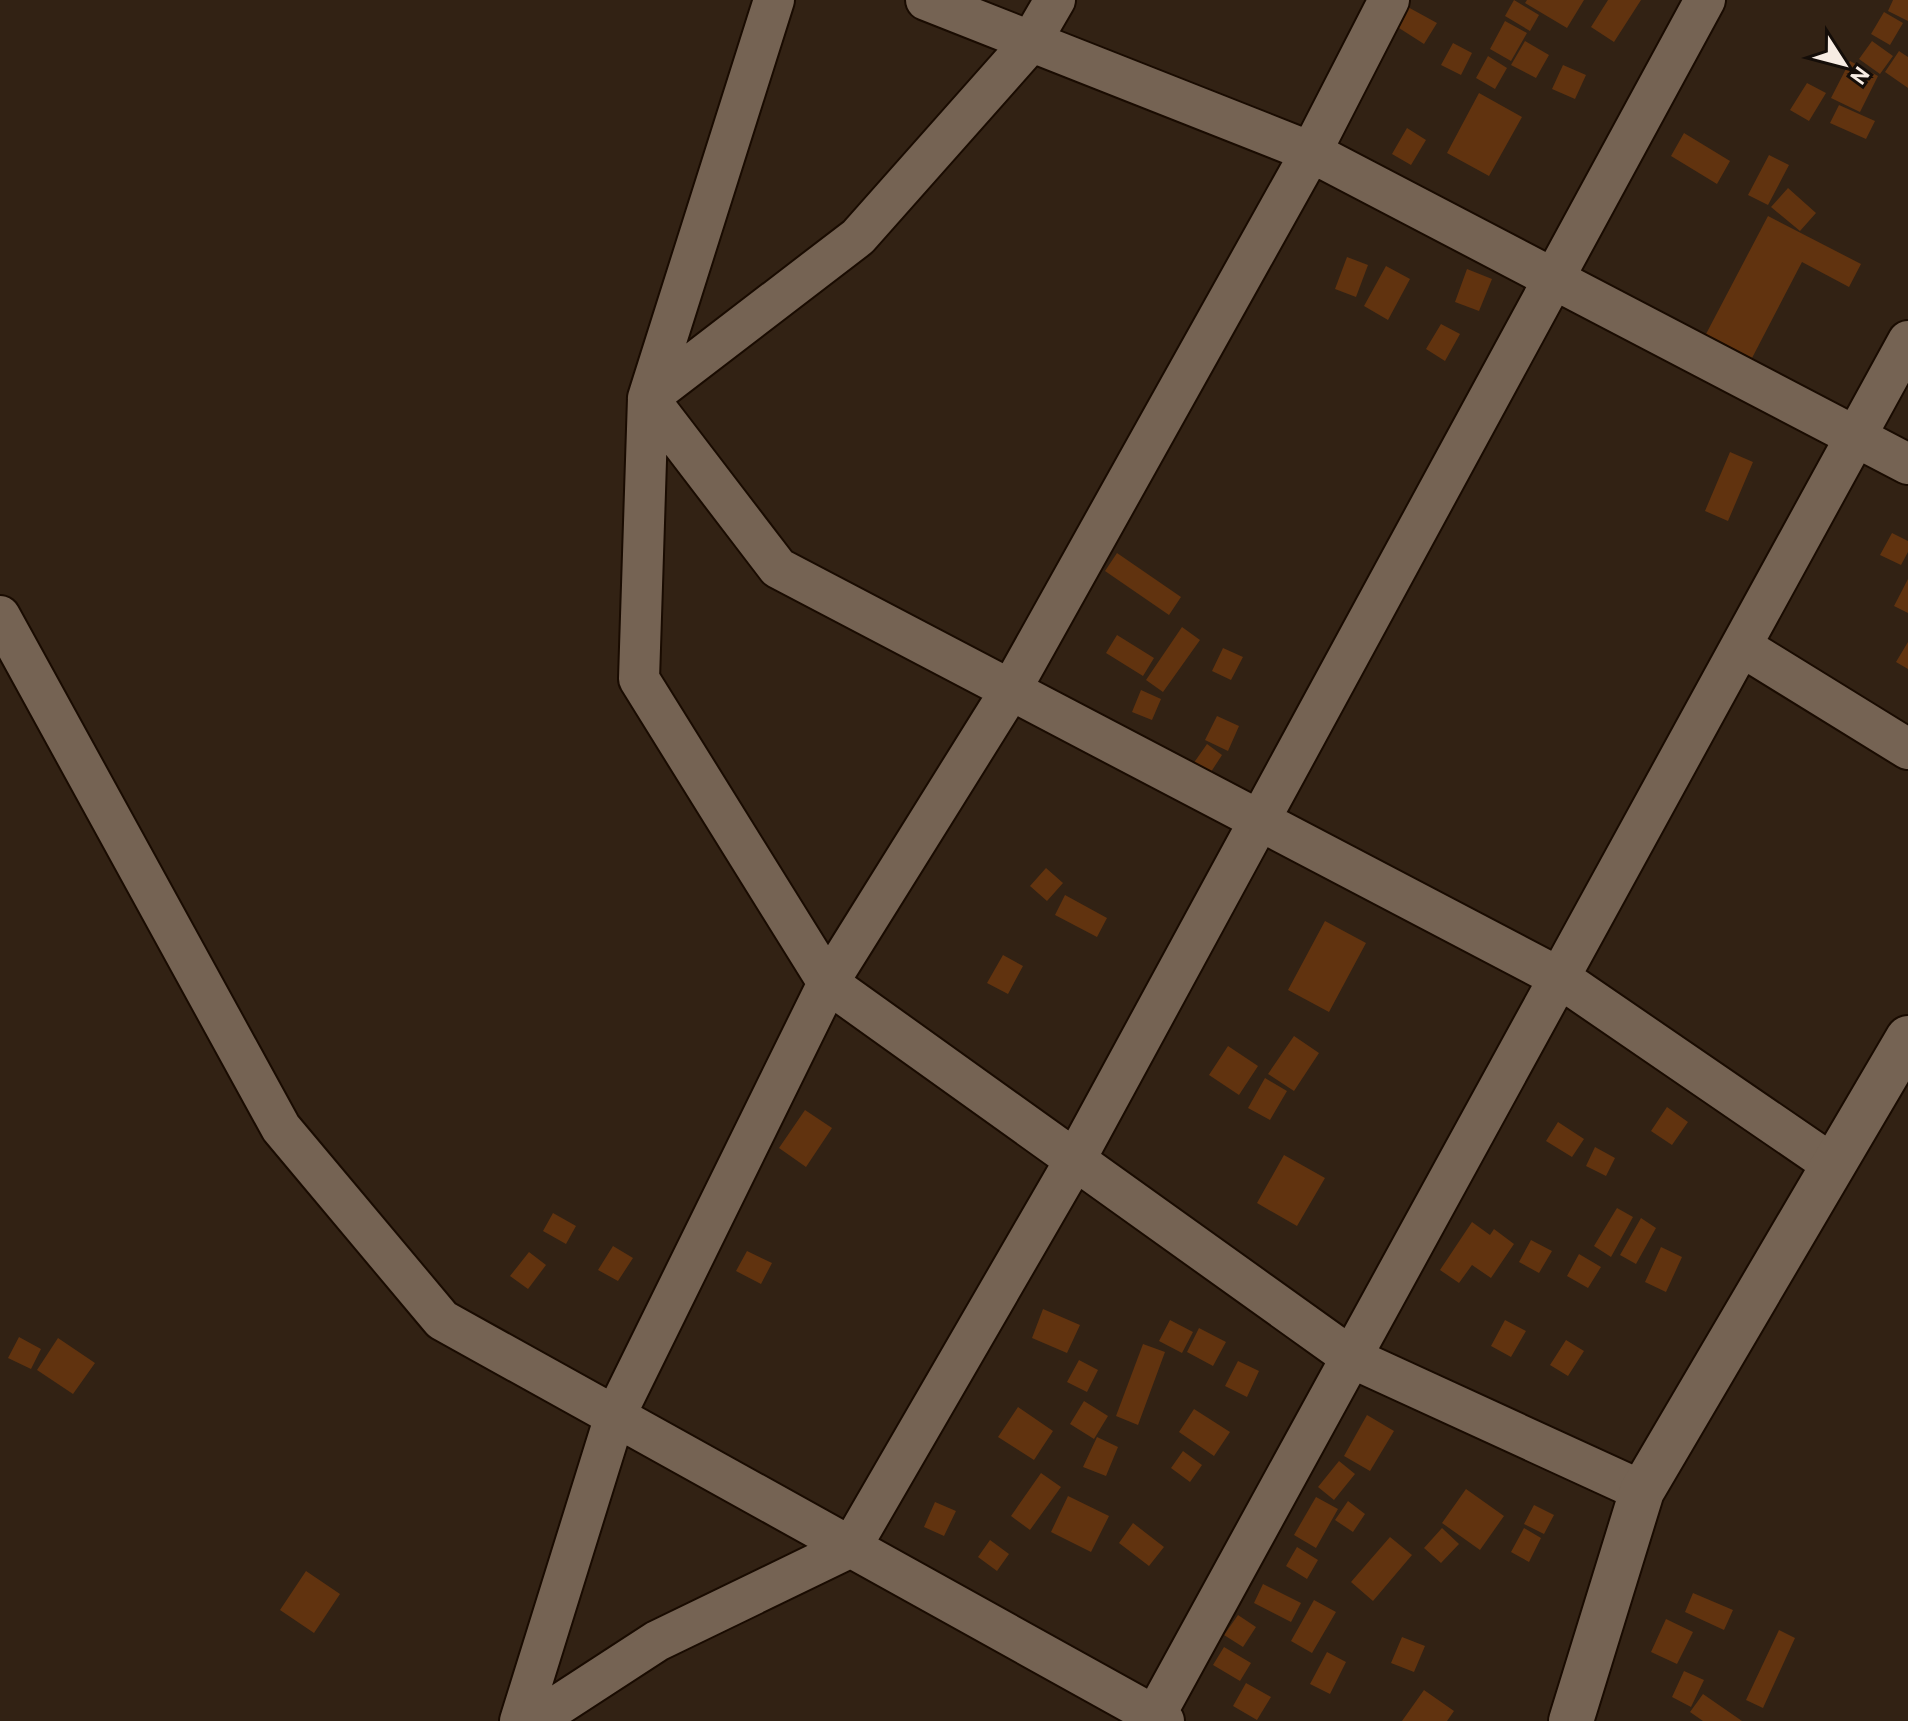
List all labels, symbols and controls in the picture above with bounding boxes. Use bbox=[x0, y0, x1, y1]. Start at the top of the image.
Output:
north arrow bbox=[1804, 24, 1884, 104]
text: N bbox=[1844, 61, 1875, 90]

